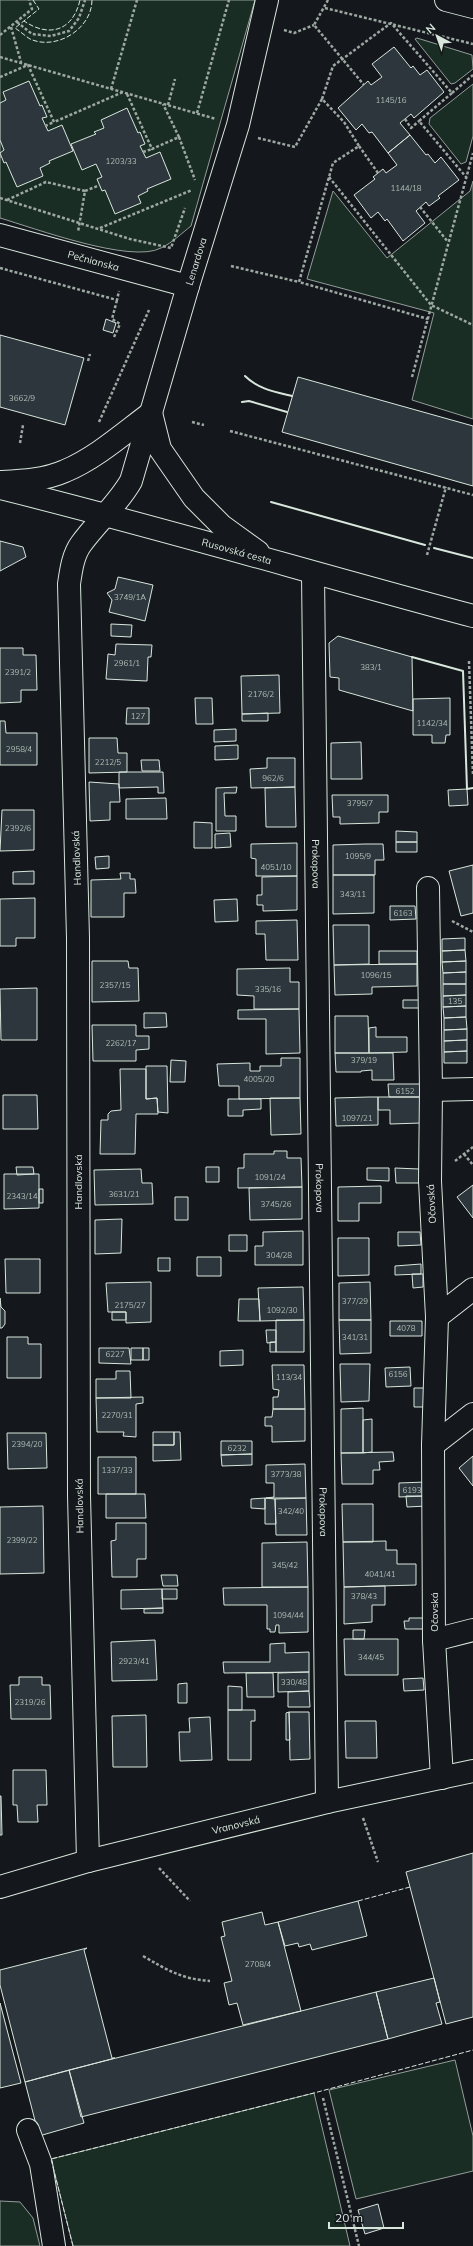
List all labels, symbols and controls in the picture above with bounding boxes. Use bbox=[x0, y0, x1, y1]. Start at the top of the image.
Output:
north arrow bbox=[417, 16, 457, 56]
text: N bbox=[423, 20, 438, 36]
house number: 1145/16 bbox=[375, 95, 407, 105]
house number: 1203/33 bbox=[105, 156, 137, 166]
house number: 1144/18 bbox=[390, 183, 422, 193]
street label: Lenardova bbox=[183, 236, 210, 287]
street label: Pečnianska bbox=[66, 248, 121, 274]
house number: 3662/9 bbox=[9, 393, 35, 403]
street label: Rusovská cesta bbox=[200, 535, 273, 567]
house number: 3749/1A bbox=[114, 592, 146, 602]
house number: 2961/1 bbox=[114, 658, 140, 668]
house number: 383/1 bbox=[360, 662, 382, 672]
house number: 2391/2 bbox=[5, 667, 31, 677]
house number: 2176/2 bbox=[248, 689, 274, 699]
house number: 127 bbox=[131, 711, 145, 721]
house number: 1142/34 bbox=[416, 718, 448, 728]
house number: 2958/4 bbox=[6, 744, 32, 754]
house number: 2212/5 bbox=[95, 757, 121, 767]
house number: 962/6 bbox=[262, 773, 284, 783]
house number: 3795/7 bbox=[347, 798, 373, 808]
house number: 2392/6 bbox=[5, 823, 31, 833]
street label: Handlovská bbox=[69, 830, 84, 886]
street label: Prokopova bbox=[309, 839, 323, 889]
house number: 1095/9 bbox=[345, 851, 371, 861]
house number: 4051/10 bbox=[260, 862, 292, 872]
house number: 343/11 bbox=[340, 889, 366, 899]
house number: 6163 bbox=[393, 908, 413, 918]
house number: 1096/15 bbox=[360, 970, 392, 980]
house number: 2357/15 bbox=[99, 980, 131, 990]
house number: 335/16 bbox=[255, 984, 281, 994]
house number: 135 bbox=[448, 996, 462, 1006]
house number: 2262/17 bbox=[105, 1038, 137, 1048]
house number: 379/19 bbox=[351, 1055, 377, 1065]
house number: 4005/20 bbox=[243, 1074, 275, 1084]
house number: 6152 bbox=[395, 1086, 415, 1096]
house number: 1097/21 bbox=[341, 1113, 373, 1123]
street label: Handlovská bbox=[72, 1155, 85, 1209]
street label: Prokopova bbox=[313, 1163, 326, 1213]
house number: 1091/24 bbox=[254, 1172, 286, 1182]
street label: Očovská bbox=[424, 1184, 439, 1224]
house number: 3631/21 bbox=[108, 1189, 140, 1199]
house number: 2343/14 bbox=[6, 1191, 38, 1201]
house number: 3745/26 bbox=[260, 1199, 292, 1209]
house number: 304/28 bbox=[266, 1250, 292, 1260]
house number: 377/29 bbox=[342, 1296, 368, 1306]
house number: 2175/27 bbox=[114, 1300, 146, 1310]
house number: 1092/30 bbox=[266, 1305, 298, 1315]
house number: 4078 bbox=[396, 1323, 416, 1333]
house number: 341/31 bbox=[342, 1332, 368, 1342]
house number: 6227 bbox=[105, 1349, 125, 1359]
house number: 6156 bbox=[388, 1369, 408, 1379]
house number: 113/34 bbox=[276, 1372, 302, 1382]
house number: 2270/31 bbox=[101, 1410, 133, 1420]
house number: 2394/20 bbox=[11, 1439, 43, 1449]
house number: 6232 bbox=[227, 1443, 247, 1453]
house number: 1337/33 bbox=[101, 1465, 133, 1475]
house number: 3773/38 bbox=[270, 1469, 302, 1479]
street label: Handlovská bbox=[73, 1478, 86, 1534]
house number: 6193 bbox=[402, 1485, 422, 1495]
street label: Prokopova bbox=[316, 1487, 330, 1537]
house number: 342/40 bbox=[278, 1506, 304, 1516]
house number: 2399/22 bbox=[6, 1535, 38, 1545]
house number: 345/42 bbox=[272, 1560, 298, 1570]
house number: 4041/41 bbox=[364, 1569, 396, 1579]
house number: 378/43 bbox=[351, 1591, 377, 1601]
street label: Očovská bbox=[428, 1592, 441, 1632]
house number: 1094/44 bbox=[272, 1610, 304, 1620]
house number: 344/45 bbox=[358, 1652, 384, 1662]
house number: 2923/41 bbox=[118, 1656, 150, 1666]
house number: 330/48 bbox=[281, 1677, 307, 1687]
house number: 2319/26 bbox=[14, 1697, 46, 1707]
street label: Vranovská bbox=[211, 1813, 261, 1837]
house number: 2708/4 bbox=[245, 1959, 271, 1969]
scale bar bbox=[329, 2204, 403, 2230]
text: 20 m bbox=[335, 2210, 363, 2225]

